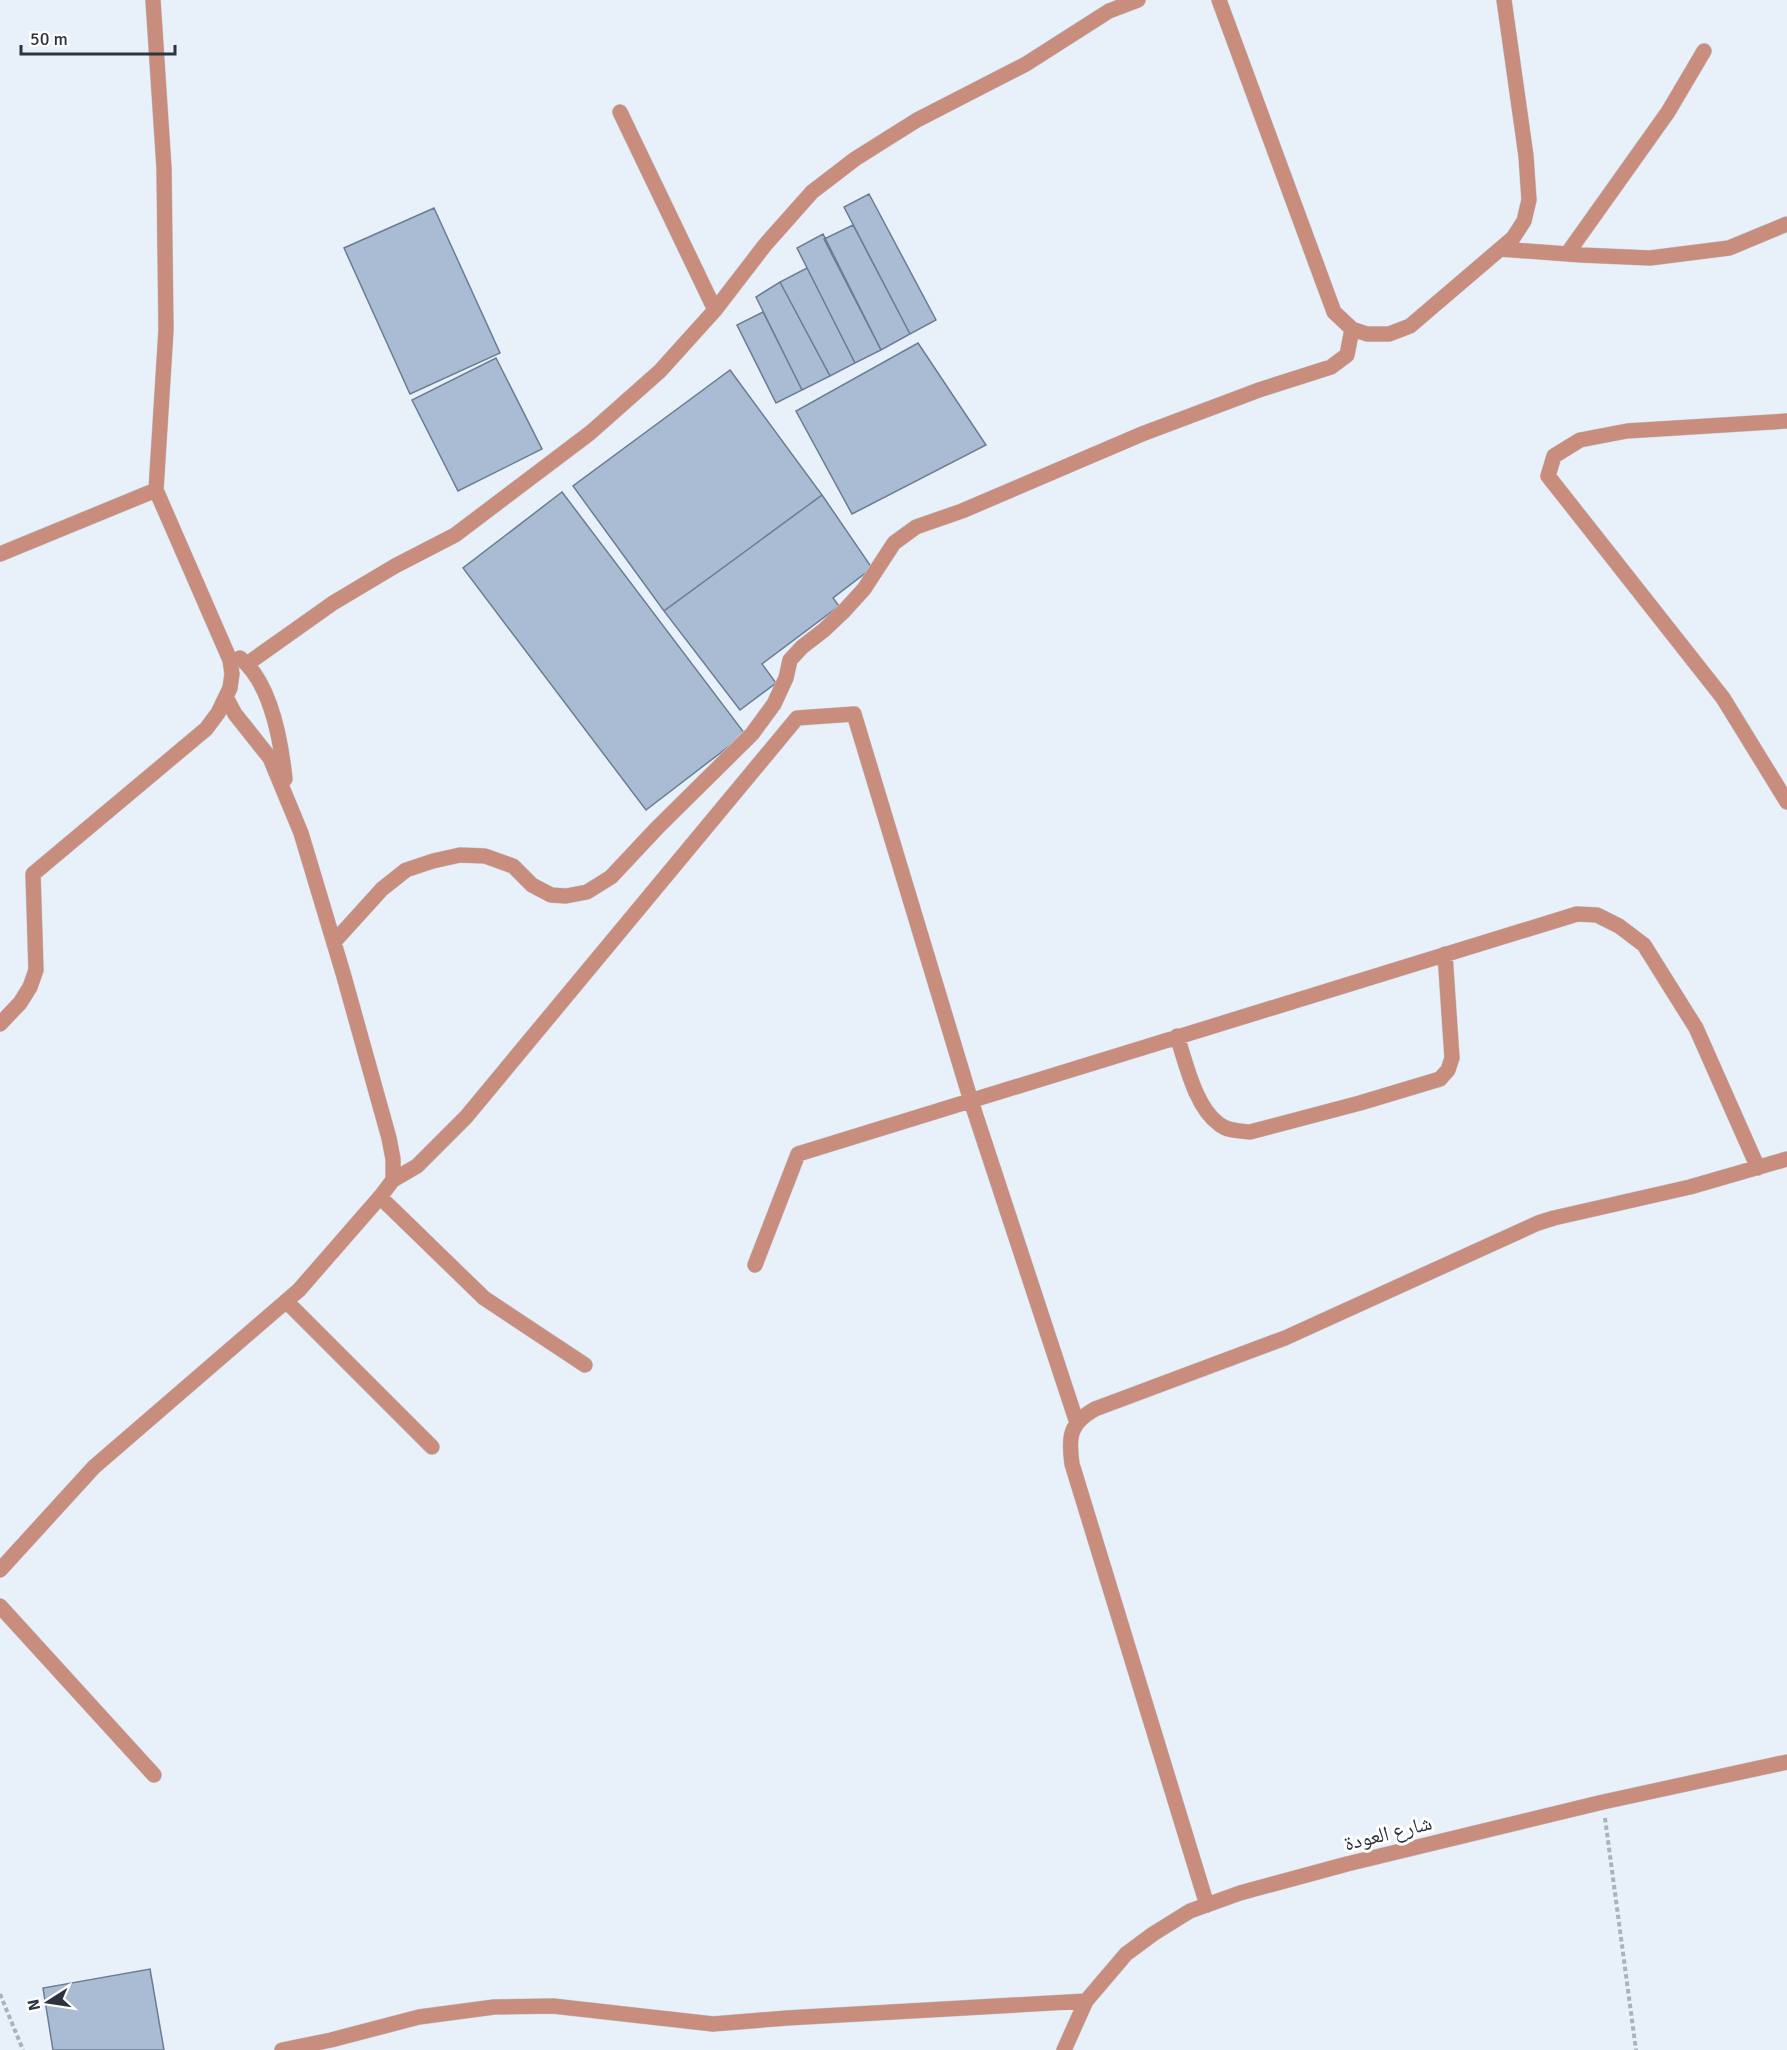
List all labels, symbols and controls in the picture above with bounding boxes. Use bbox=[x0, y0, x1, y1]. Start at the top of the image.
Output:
scale bar bbox=[21, 18, 176, 56]
text: 50 m bbox=[30, 28, 68, 50]
street label: شارع العودة bbox=[1341, 1810, 1435, 1856]
north arrow bbox=[18, 1972, 78, 2032]
text: N bbox=[23, 1997, 45, 2012]

